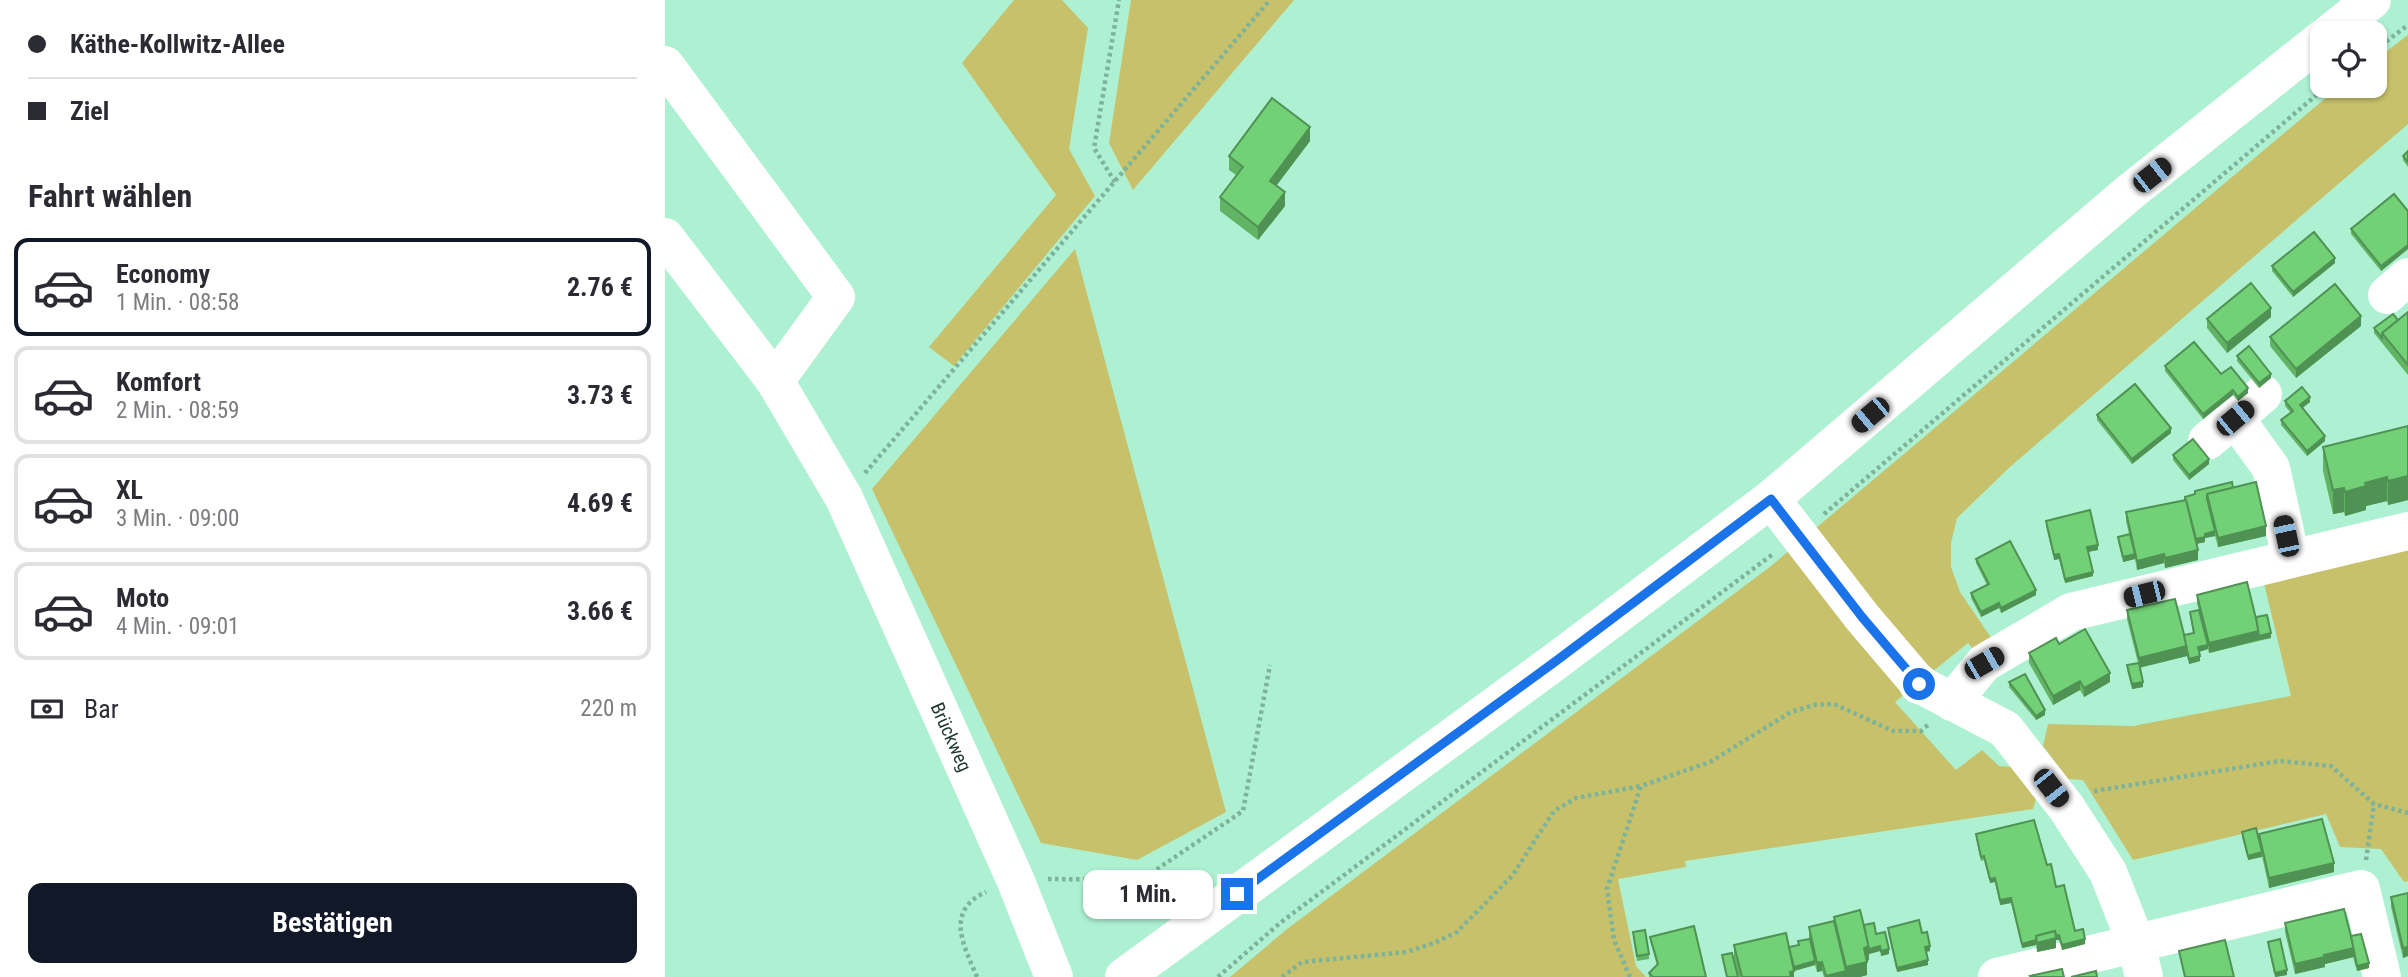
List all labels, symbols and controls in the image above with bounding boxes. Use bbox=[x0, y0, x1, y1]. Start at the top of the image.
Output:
map controls bbox=[2310, 21, 2387, 98]
button: locate bbox=[2310, 21, 2387, 98]
text: Käthe-Kollwitz-Allee bbox=[70, 29, 285, 59]
text: Ziel bbox=[70, 96, 109, 126]
car bbox=[2129, 154, 2176, 196]
text: Fahrt wählen bbox=[28, 177, 192, 215]
icon: car bbox=[32, 256, 95, 319]
text: Economy bbox=[116, 259, 210, 289]
text: 2.76 € bbox=[567, 272, 633, 302]
text: 1 Min. · 08:58 bbox=[116, 289, 239, 316]
icon: car bbox=[32, 364, 95, 427]
text: Komfort bbox=[116, 367, 201, 397]
text: 3.73 € bbox=[567, 380, 633, 410]
car bbox=[1848, 393, 1893, 437]
car bbox=[2213, 396, 2258, 440]
text: 2 Min. · 08:59 bbox=[116, 397, 239, 424]
icon: car bbox=[32, 472, 95, 535]
text: XL bbox=[116, 475, 143, 505]
text: 4.69 € bbox=[567, 488, 633, 518]
text: 3 Min. · 09:00 bbox=[116, 505, 239, 532]
car bbox=[2272, 513, 2301, 559]
car bbox=[2122, 579, 2167, 609]
icon: car bbox=[32, 580, 95, 643]
text: Moto bbox=[116, 583, 169, 613]
text: 3.66 € bbox=[567, 596, 633, 626]
text: 4 Min. · 09:01 bbox=[116, 613, 239, 640]
car bbox=[1961, 643, 2008, 683]
route start bbox=[1903, 668, 1935, 700]
icon: cash bbox=[28, 690, 66, 728]
text: Bar bbox=[84, 694, 119, 724]
text: 220 m bbox=[580, 695, 637, 722]
street label: Brückweg bbox=[926, 699, 976, 775]
car bbox=[2030, 765, 2073, 811]
callout: 1 Min. bbox=[1083, 870, 1213, 918]
route end bbox=[1221, 878, 1253, 910]
text: 1 Min. bbox=[1119, 881, 1177, 908]
button: Bestätigen bbox=[28, 883, 637, 963]

